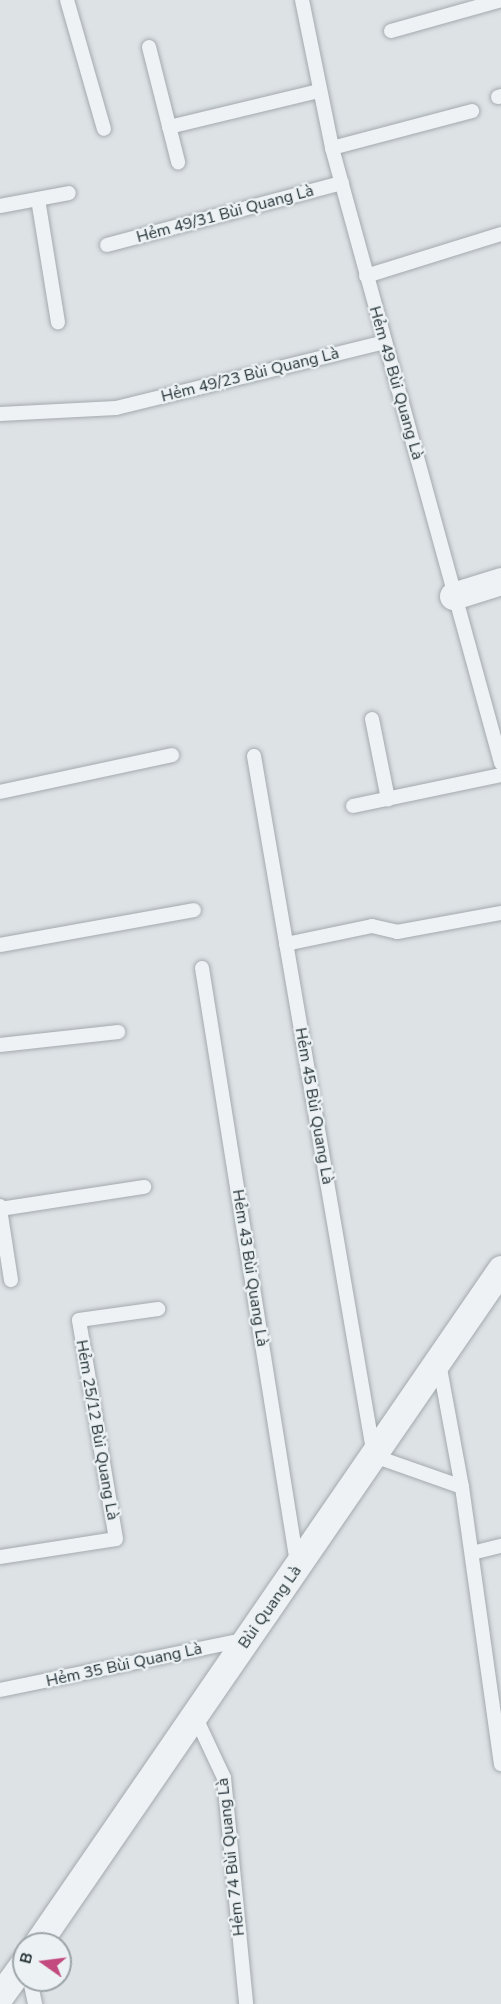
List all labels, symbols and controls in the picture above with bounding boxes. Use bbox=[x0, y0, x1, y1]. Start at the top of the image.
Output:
street label: Hẻm 49/31 Bùi Quang Là bbox=[134, 181, 316, 247]
street label: Hẻm 49 Bùi Quang Là bbox=[365, 304, 427, 462]
street label: Hẻm 49/23 Bùi Quang Là bbox=[159, 344, 341, 406]
street label: Hẻm 45 Bùi Quang Là bbox=[291, 1026, 337, 1186]
street label: Hẻm 43 Bùi Quang Là bbox=[228, 1188, 272, 1348]
street label: Hẻm 25/12 Bùi Quang Là bbox=[72, 1338, 122, 1522]
street label: Bùi Quang Là bbox=[234, 1562, 306, 1652]
street label: Hẻm 35 Bùi Quang Là bbox=[44, 1639, 204, 1691]
street label: Hẻm 74 Bùi Quang Là bbox=[213, 1777, 249, 1937]
north arrow bbox=[12, 1932, 72, 1992]
text: B bbox=[14, 1950, 38, 1966]

